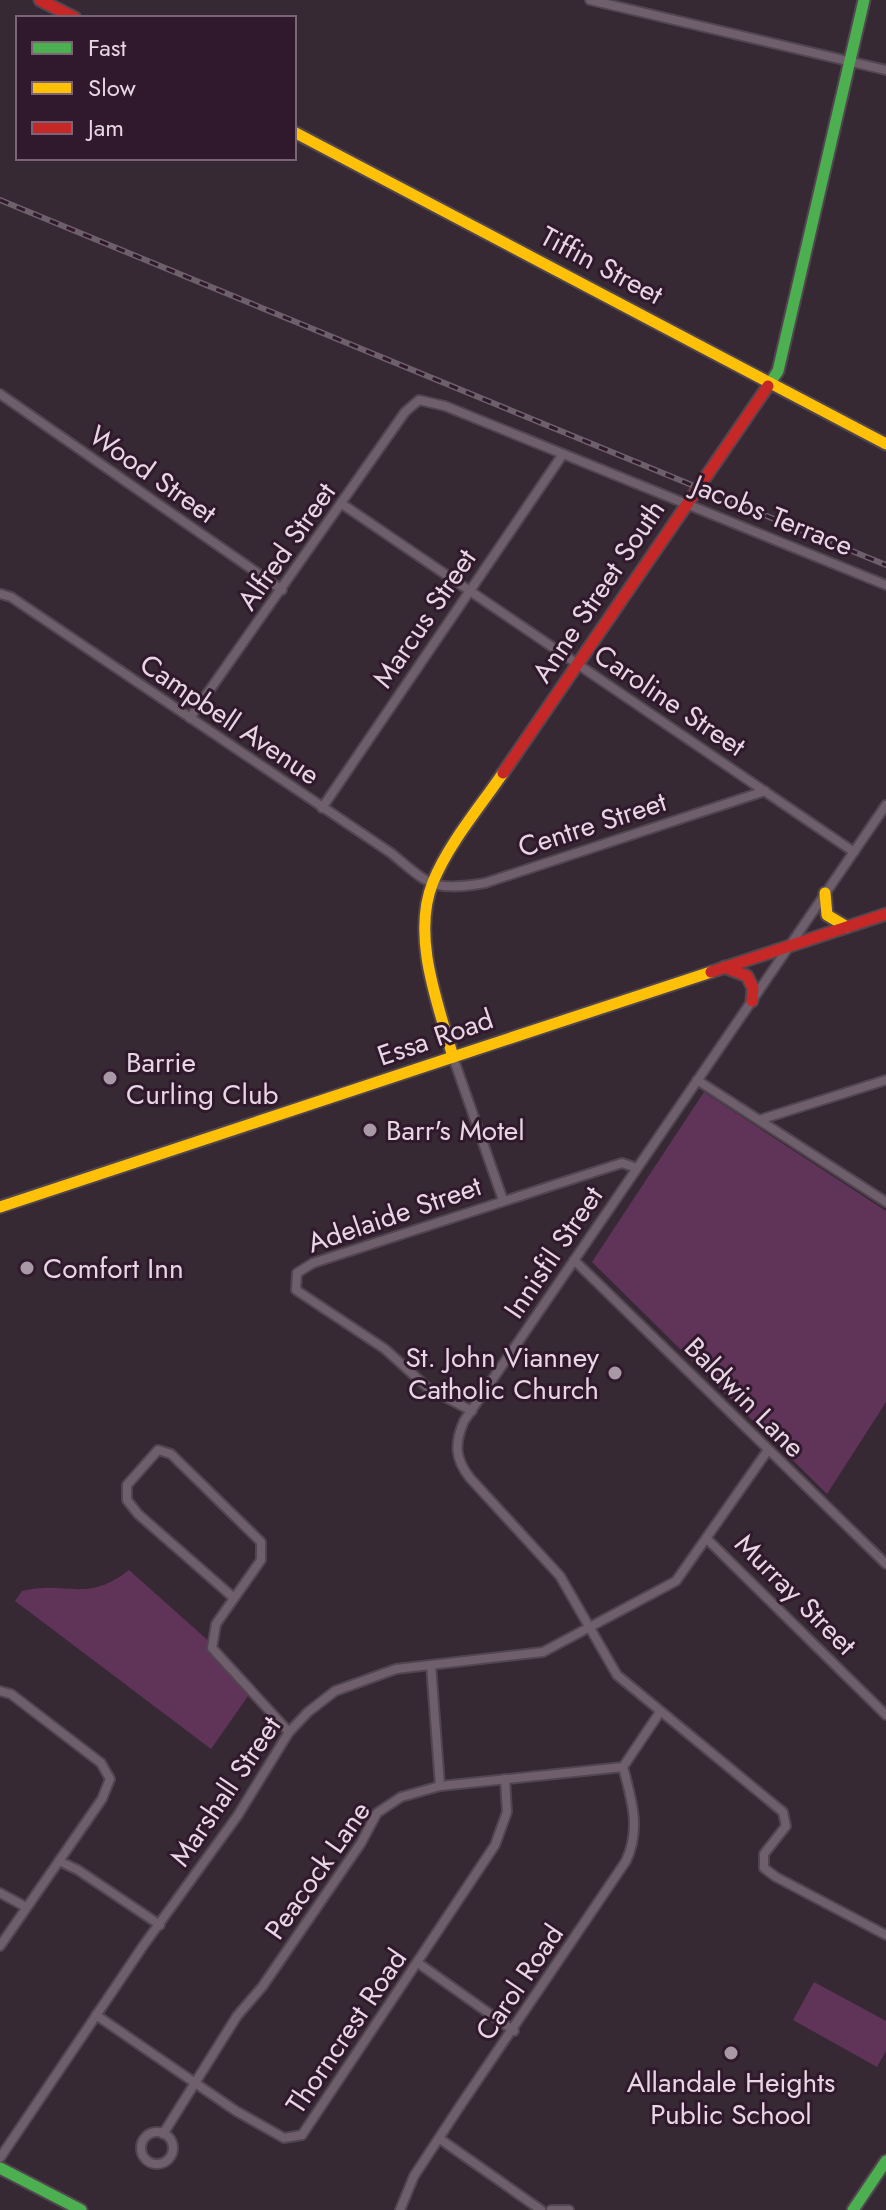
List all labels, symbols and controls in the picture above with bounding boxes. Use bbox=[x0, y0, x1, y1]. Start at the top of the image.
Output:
legend bbox=[16, 16, 296, 160]
text: Fast bbox=[88, 30, 126, 65]
text: Slow bbox=[88, 70, 136, 105]
text: Jam bbox=[85, 110, 124, 145]
street label: Tiffin Street bbox=[533, 216, 671, 315]
street label: Wood Street bbox=[81, 415, 225, 534]
street label: Jacobs Terrace bbox=[683, 463, 859, 566]
street label: Alfred Street bbox=[227, 474, 346, 619]
street label: Anne Street South bbox=[522, 492, 675, 691]
street label: Marcus Street bbox=[363, 540, 486, 696]
street label: Caroline Street bbox=[586, 634, 754, 767]
street label: Campbell Avenue bbox=[131, 644, 328, 795]
street label: Centre Street bbox=[513, 781, 672, 868]
street label: Essa Road bbox=[372, 999, 499, 1076]
place label: Barrie Curling Club bbox=[126, 1042, 279, 1115]
marker: Barrie Curling Club bbox=[101, 1069, 119, 1087]
place label: Barr's Motel bbox=[386, 1110, 525, 1151]
marker: Barr's Motel bbox=[361, 1121, 379, 1139]
street label: Adelaide Street bbox=[302, 1165, 487, 1263]
street label: Innisfil Street bbox=[494, 1178, 613, 1327]
place label: Comfort Inn bbox=[43, 1248, 184, 1289]
marker: Comfort Inn bbox=[18, 1259, 36, 1277]
street label: Baldwin Lane bbox=[675, 1328, 814, 1467]
place label: St. John Vianney Catholic Church bbox=[405, 1337, 600, 1410]
marker: St. John Vianney Catholic Church bbox=[606, 1364, 624, 1382]
street label: Murray Street bbox=[725, 1524, 866, 1665]
street label: Marshall Street bbox=[160, 1708, 291, 1875]
street label: Peacock Lane bbox=[255, 1793, 380, 1948]
street label: Carol Road bbox=[465, 1916, 573, 2049]
street label: Thorncrest Road bbox=[276, 1941, 417, 2122]
marker: Allandale Heights Public School bbox=[722, 2044, 740, 2062]
place label: Allandale Heights Public School bbox=[627, 2062, 835, 2135]

